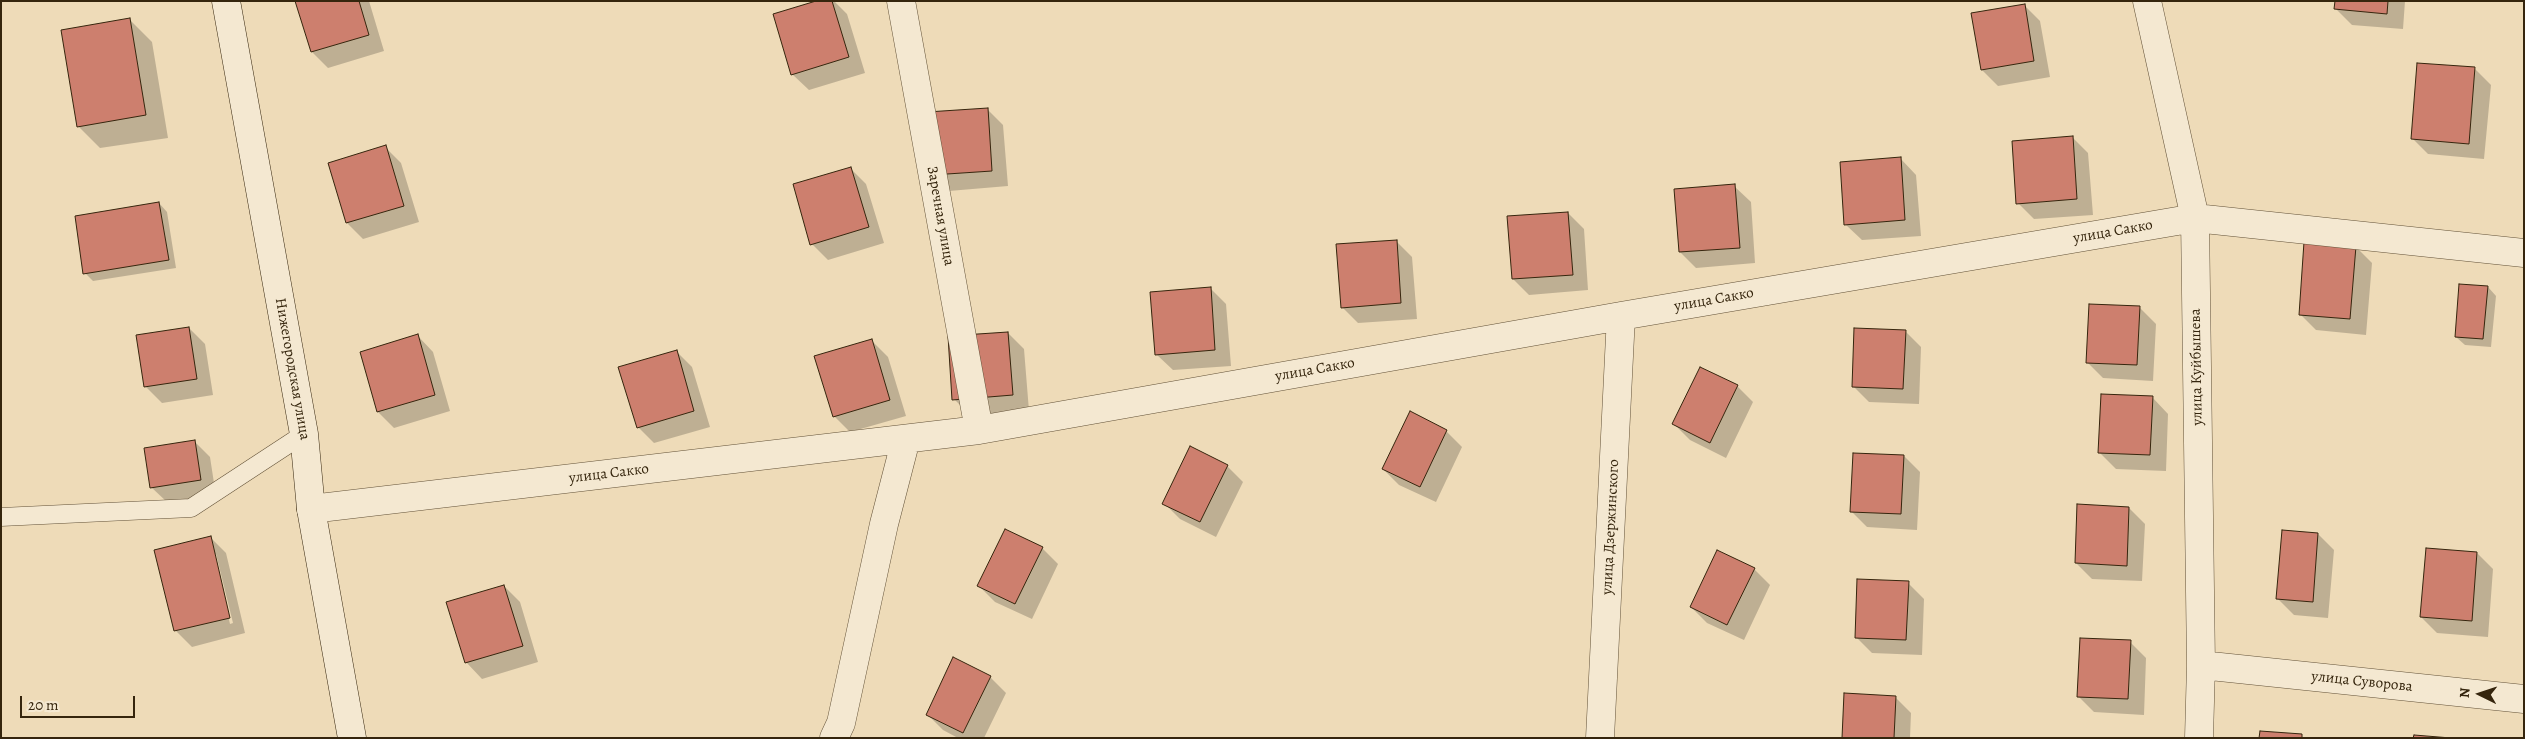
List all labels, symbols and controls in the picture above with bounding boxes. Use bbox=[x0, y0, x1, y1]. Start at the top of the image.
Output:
street label: Заречная улица bbox=[922, 165, 958, 267]
street label: улица Сакко bbox=[2072, 216, 2154, 248]
street label: улица Сакко bbox=[1673, 284, 1755, 316]
street label: Нижегородская улица bbox=[271, 297, 313, 441]
street label: улица Куйбышева bbox=[2187, 308, 2207, 426]
street label: улица Сакко bbox=[1274, 354, 1356, 386]
street label: улица Дзержинского bbox=[1598, 459, 1624, 595]
street label: улица Сакко bbox=[568, 460, 650, 488]
street label: улица Суворова bbox=[2311, 668, 2413, 696]
north arrow bbox=[2455, 669, 2505, 719]
scale bar bbox=[22, 686, 138, 718]
text: N bbox=[2455, 687, 2474, 699]
text: 20 m bbox=[28, 695, 59, 715]

